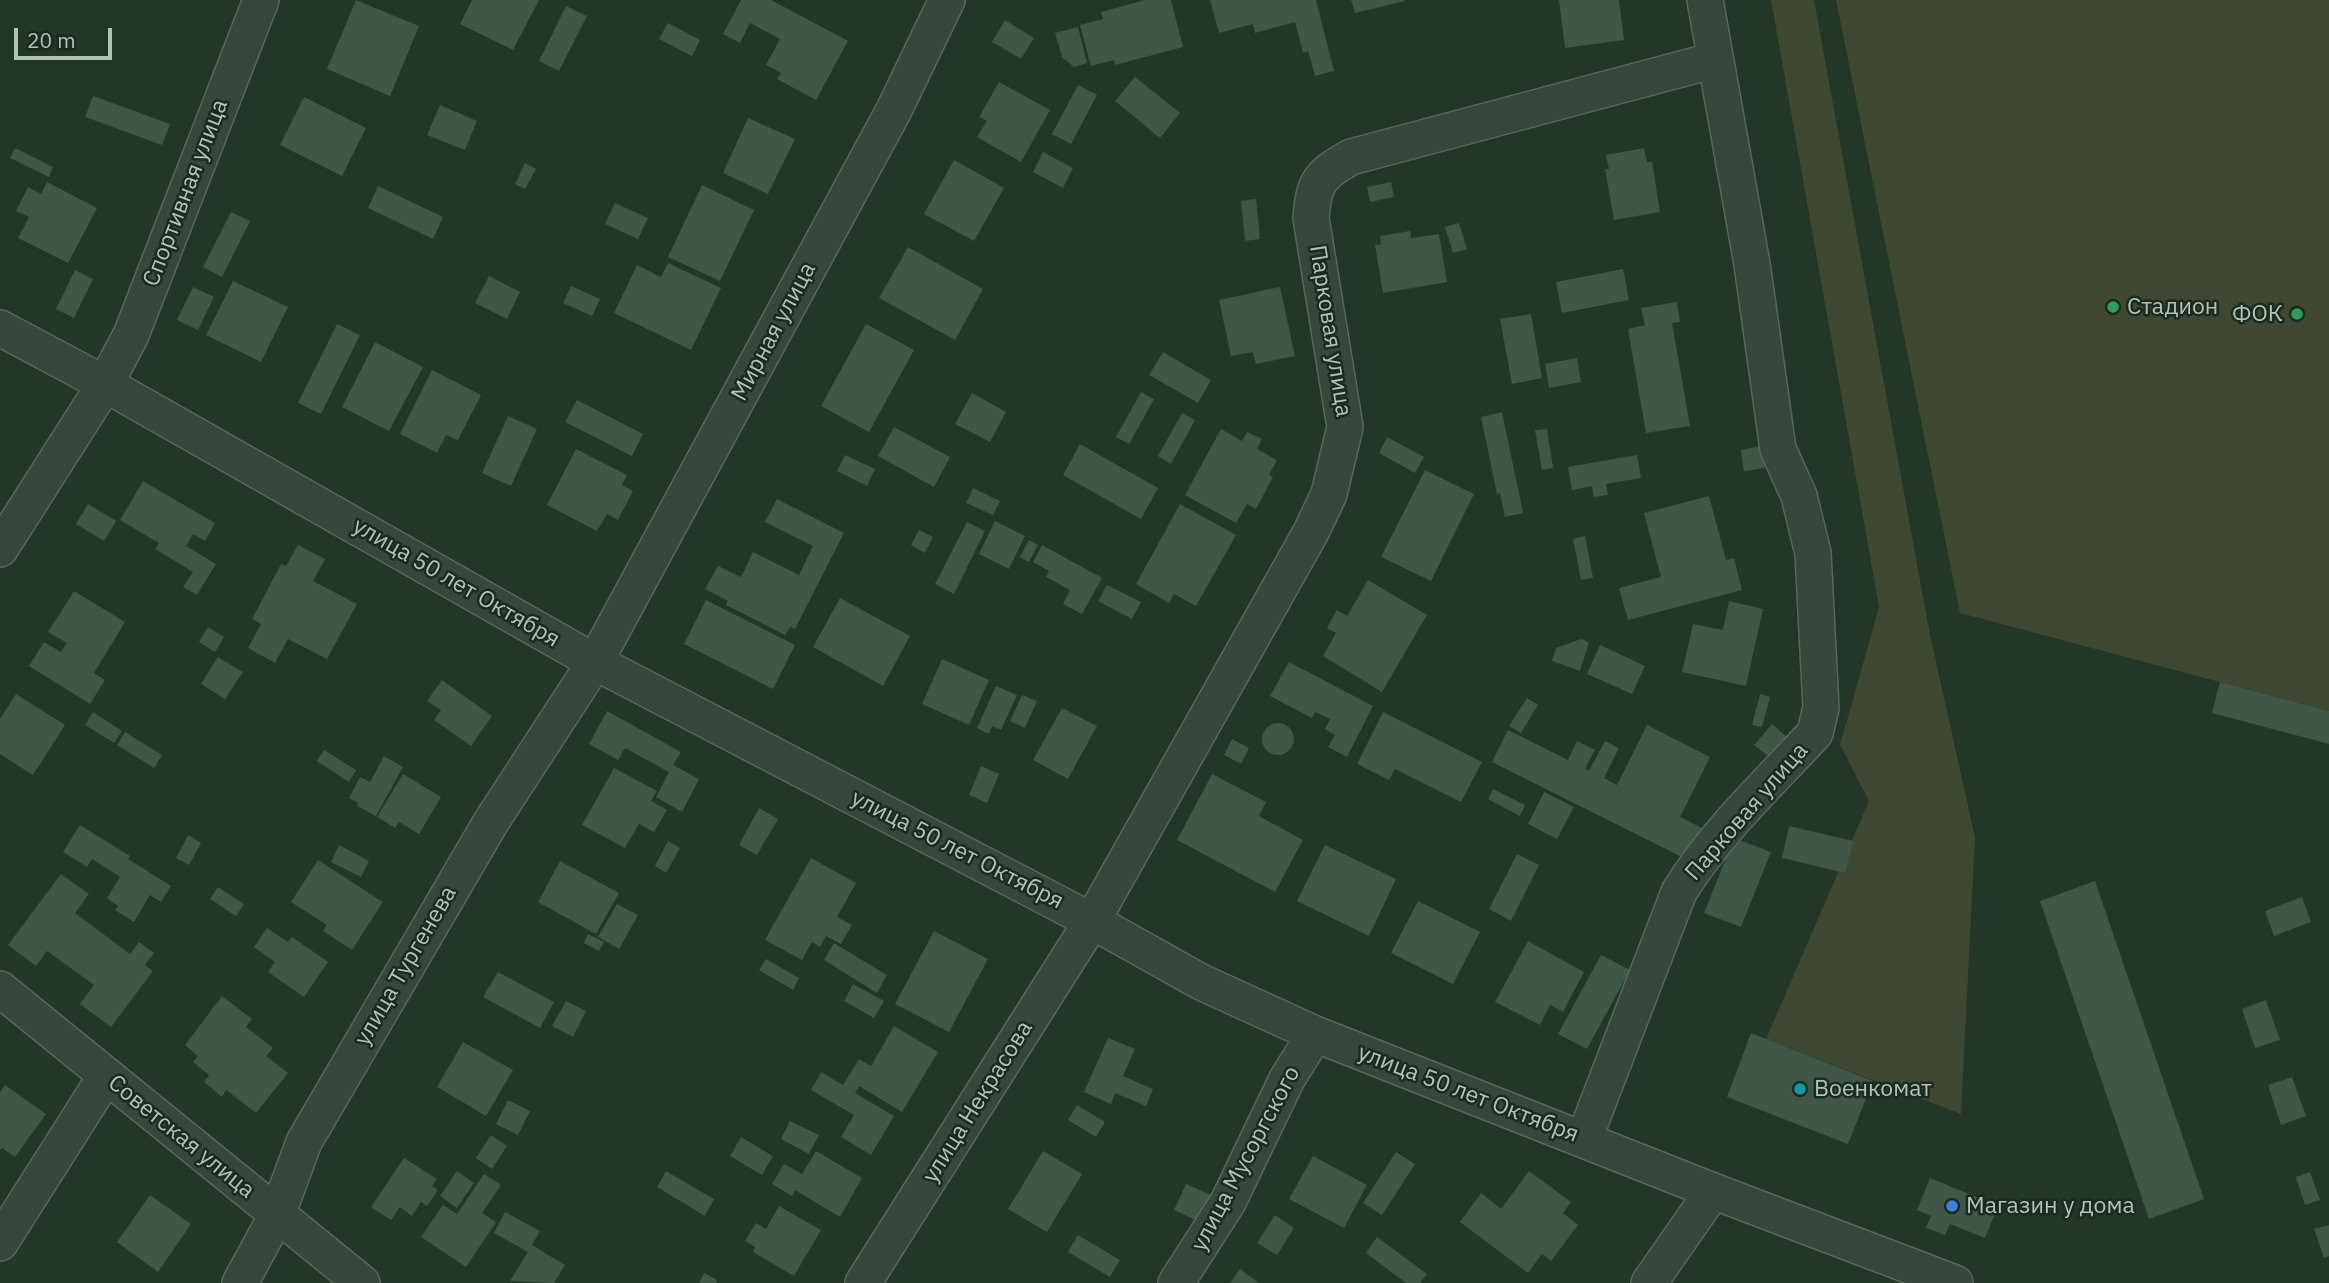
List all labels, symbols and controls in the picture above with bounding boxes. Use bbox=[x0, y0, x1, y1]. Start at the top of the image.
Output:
scale bar bbox=[18, 14, 116, 58]
text: 20 m bbox=[27, 26, 76, 54]
street label: Спортивная улица bbox=[138, 96, 234, 290]
street label: Парковая улица bbox=[1303, 243, 1357, 419]
street label: Мирная улица bbox=[726, 258, 822, 406]
place label: Стадион bbox=[2127, 293, 2218, 321]
marker: Стадион bbox=[2105, 299, 2121, 315]
place label: ФОК bbox=[2232, 300, 2283, 328]
marker: ФОК bbox=[2289, 306, 2305, 322]
street label: улица 50 лет Октября bbox=[348, 512, 564, 654]
street label: Парковая улица bbox=[1680, 738, 1814, 886]
street label: улица 50 лет Октября bbox=[846, 785, 1068, 915]
street label: улица Тургенева bbox=[349, 881, 463, 1051]
street label: улица Некрасова bbox=[917, 1016, 1039, 1188]
street label: улица 50 лет Октября bbox=[1354, 1039, 1582, 1149]
street label: улица Мусоргского bbox=[1186, 1062, 1306, 1256]
street label: Советская улица bbox=[102, 1069, 260, 1205]
place label: Военкомат bbox=[1814, 1075, 1932, 1103]
marker: Военкомат bbox=[1792, 1081, 1808, 1097]
place label: Магазин у дома bbox=[1966, 1192, 2135, 1220]
marker: Магазин у дома bbox=[1944, 1198, 1960, 1214]

